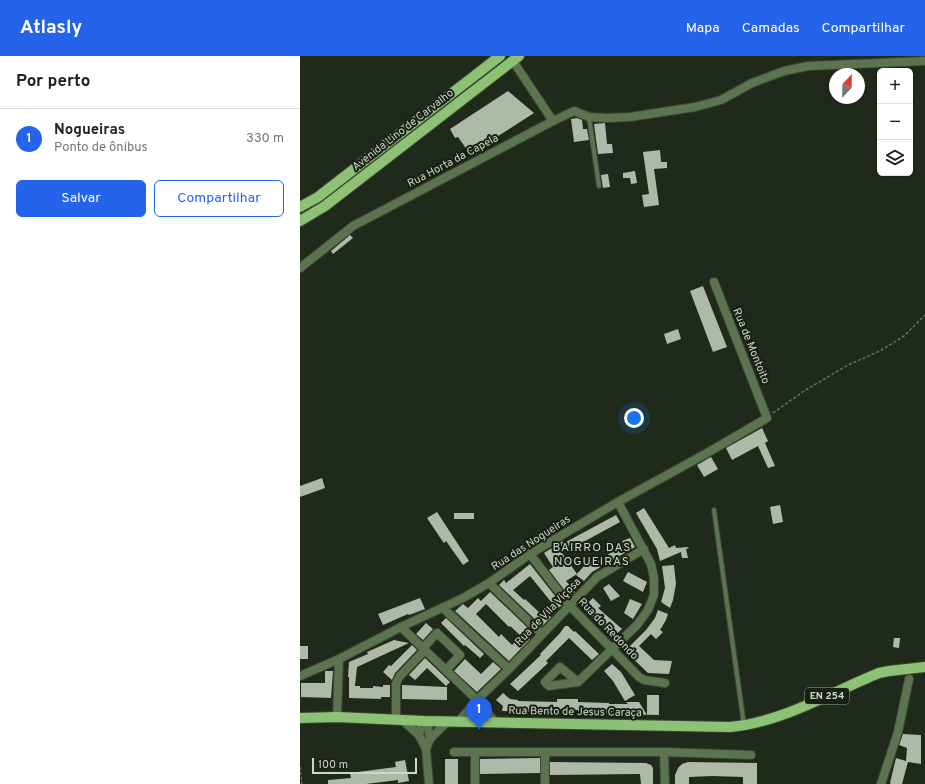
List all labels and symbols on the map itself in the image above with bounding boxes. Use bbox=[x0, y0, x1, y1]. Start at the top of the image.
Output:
north arrow bbox=[829, 68, 865, 104]
street label: Avenida Lino de Carvalho bbox=[350, 86, 456, 174]
street label: Rua Horta da Capela bbox=[405, 131, 501, 191]
street label: Rua de Montoito bbox=[729, 306, 773, 386]
your location bbox=[624, 408, 644, 428]
street label: Rua das Nogueiras bbox=[489, 512, 573, 574]
district label: BAIRRO DAS NOGUEIRAS bbox=[552, 540, 632, 570]
street label: Rua de Vila Viçosa bbox=[512, 575, 584, 649]
street label: Rua do Redondo bbox=[575, 595, 641, 663]
road number: EN 254 bbox=[805, 688, 849, 704]
pin: 1 bbox=[466, 697, 492, 730]
street label: Rua Bento de Jesus Caraça bbox=[508, 704, 642, 720]
scale bar bbox=[312, 756, 417, 775]

